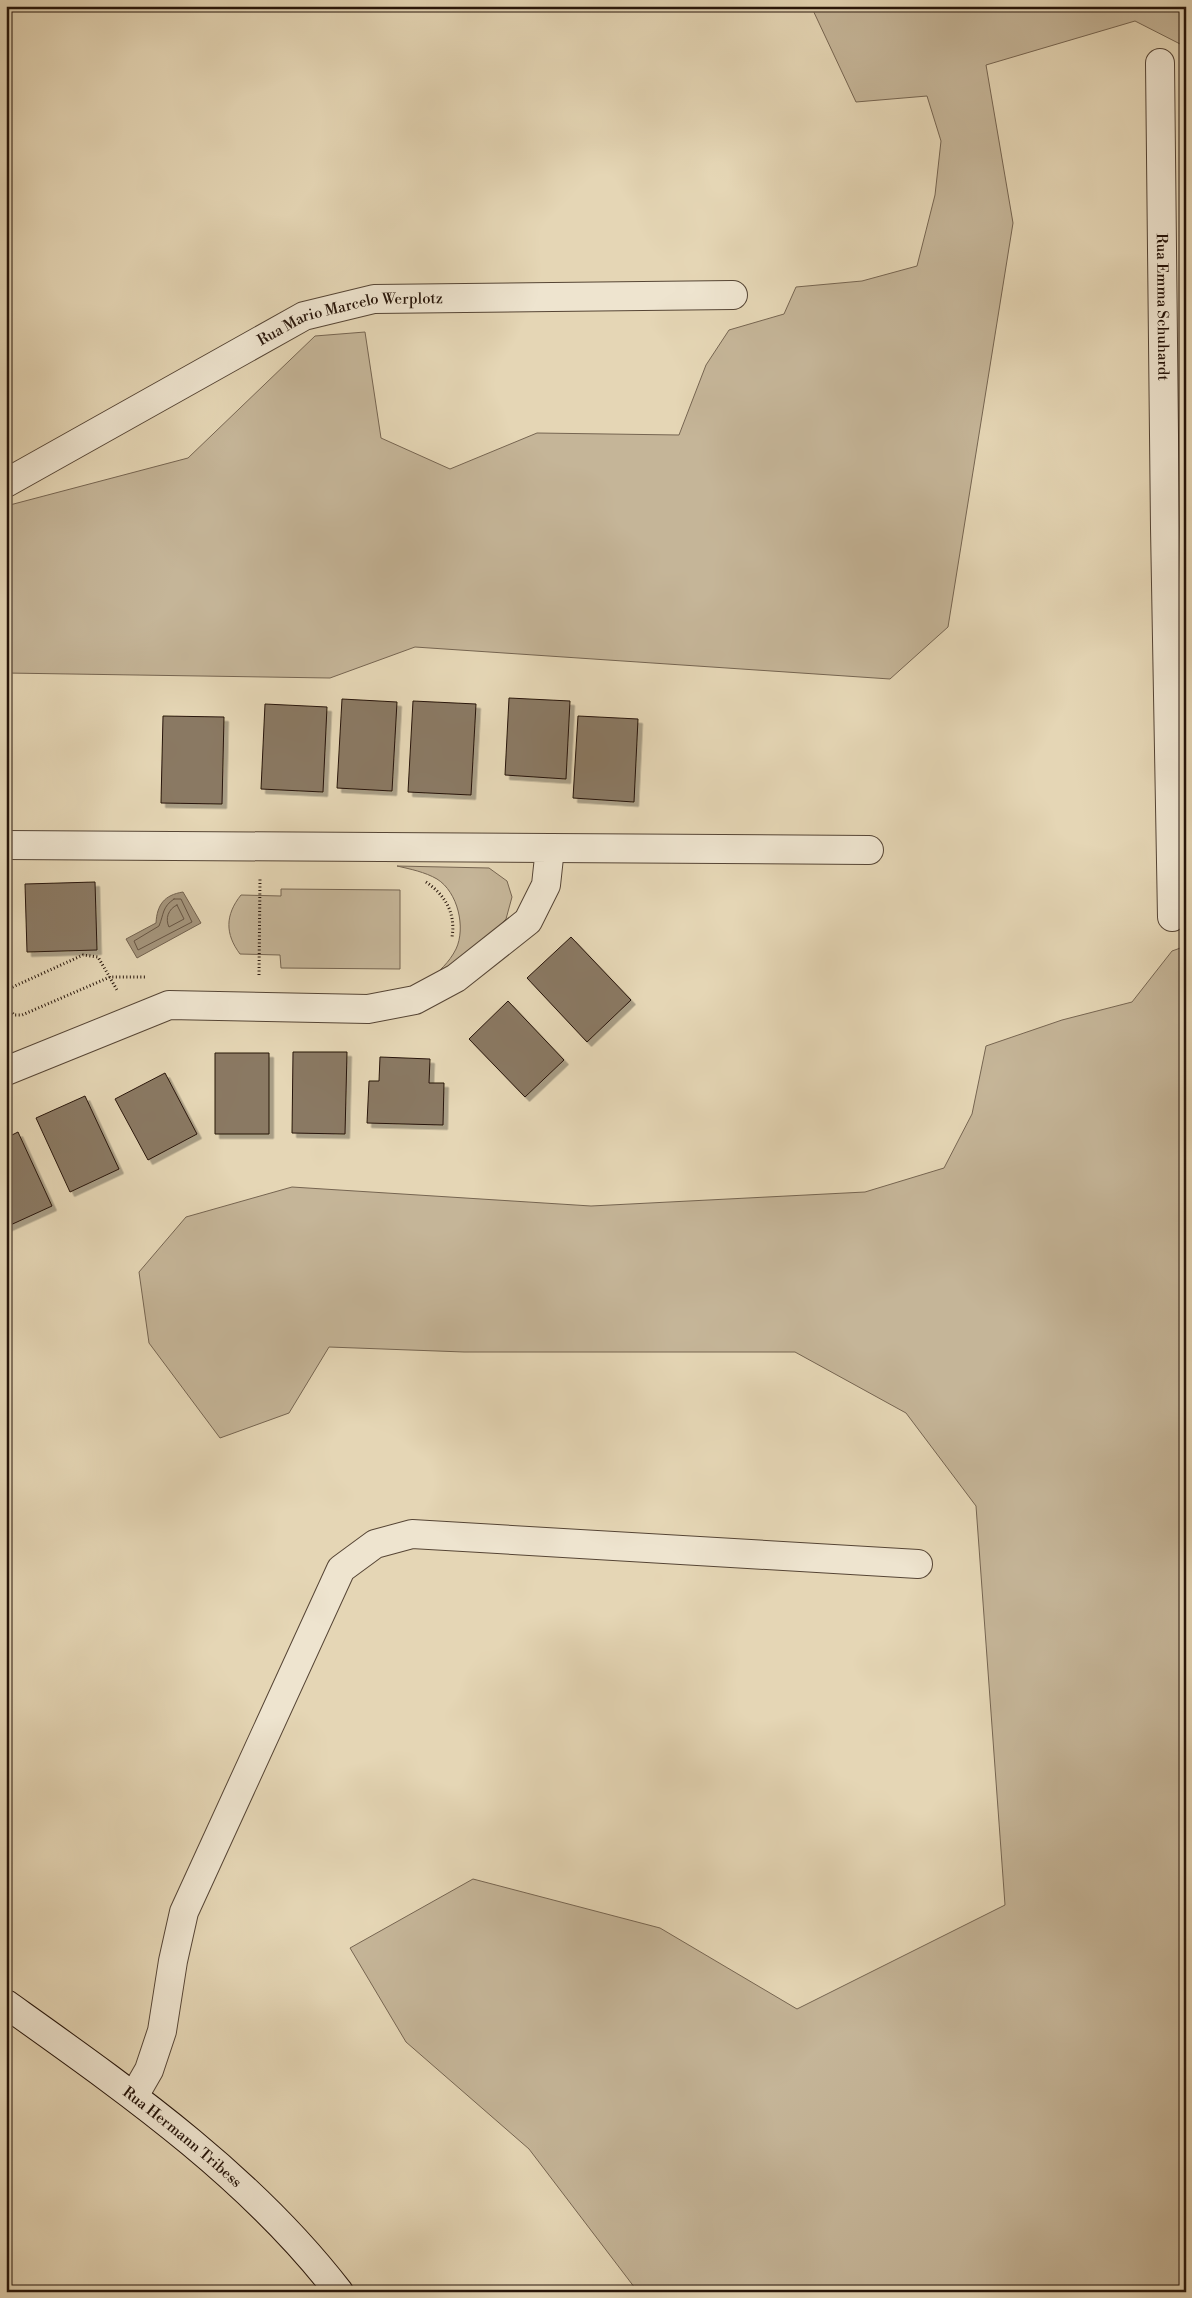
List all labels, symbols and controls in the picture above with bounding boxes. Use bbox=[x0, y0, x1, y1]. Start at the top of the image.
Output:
street label: Rua Emma Schuhardt bbox=[1152, 233, 1173, 381]
street label: Rua Mario Marcelo Werplotz bbox=[254, 289, 443, 350]
street label: Rua Hermann Tribess bbox=[119, 2082, 246, 2192]

